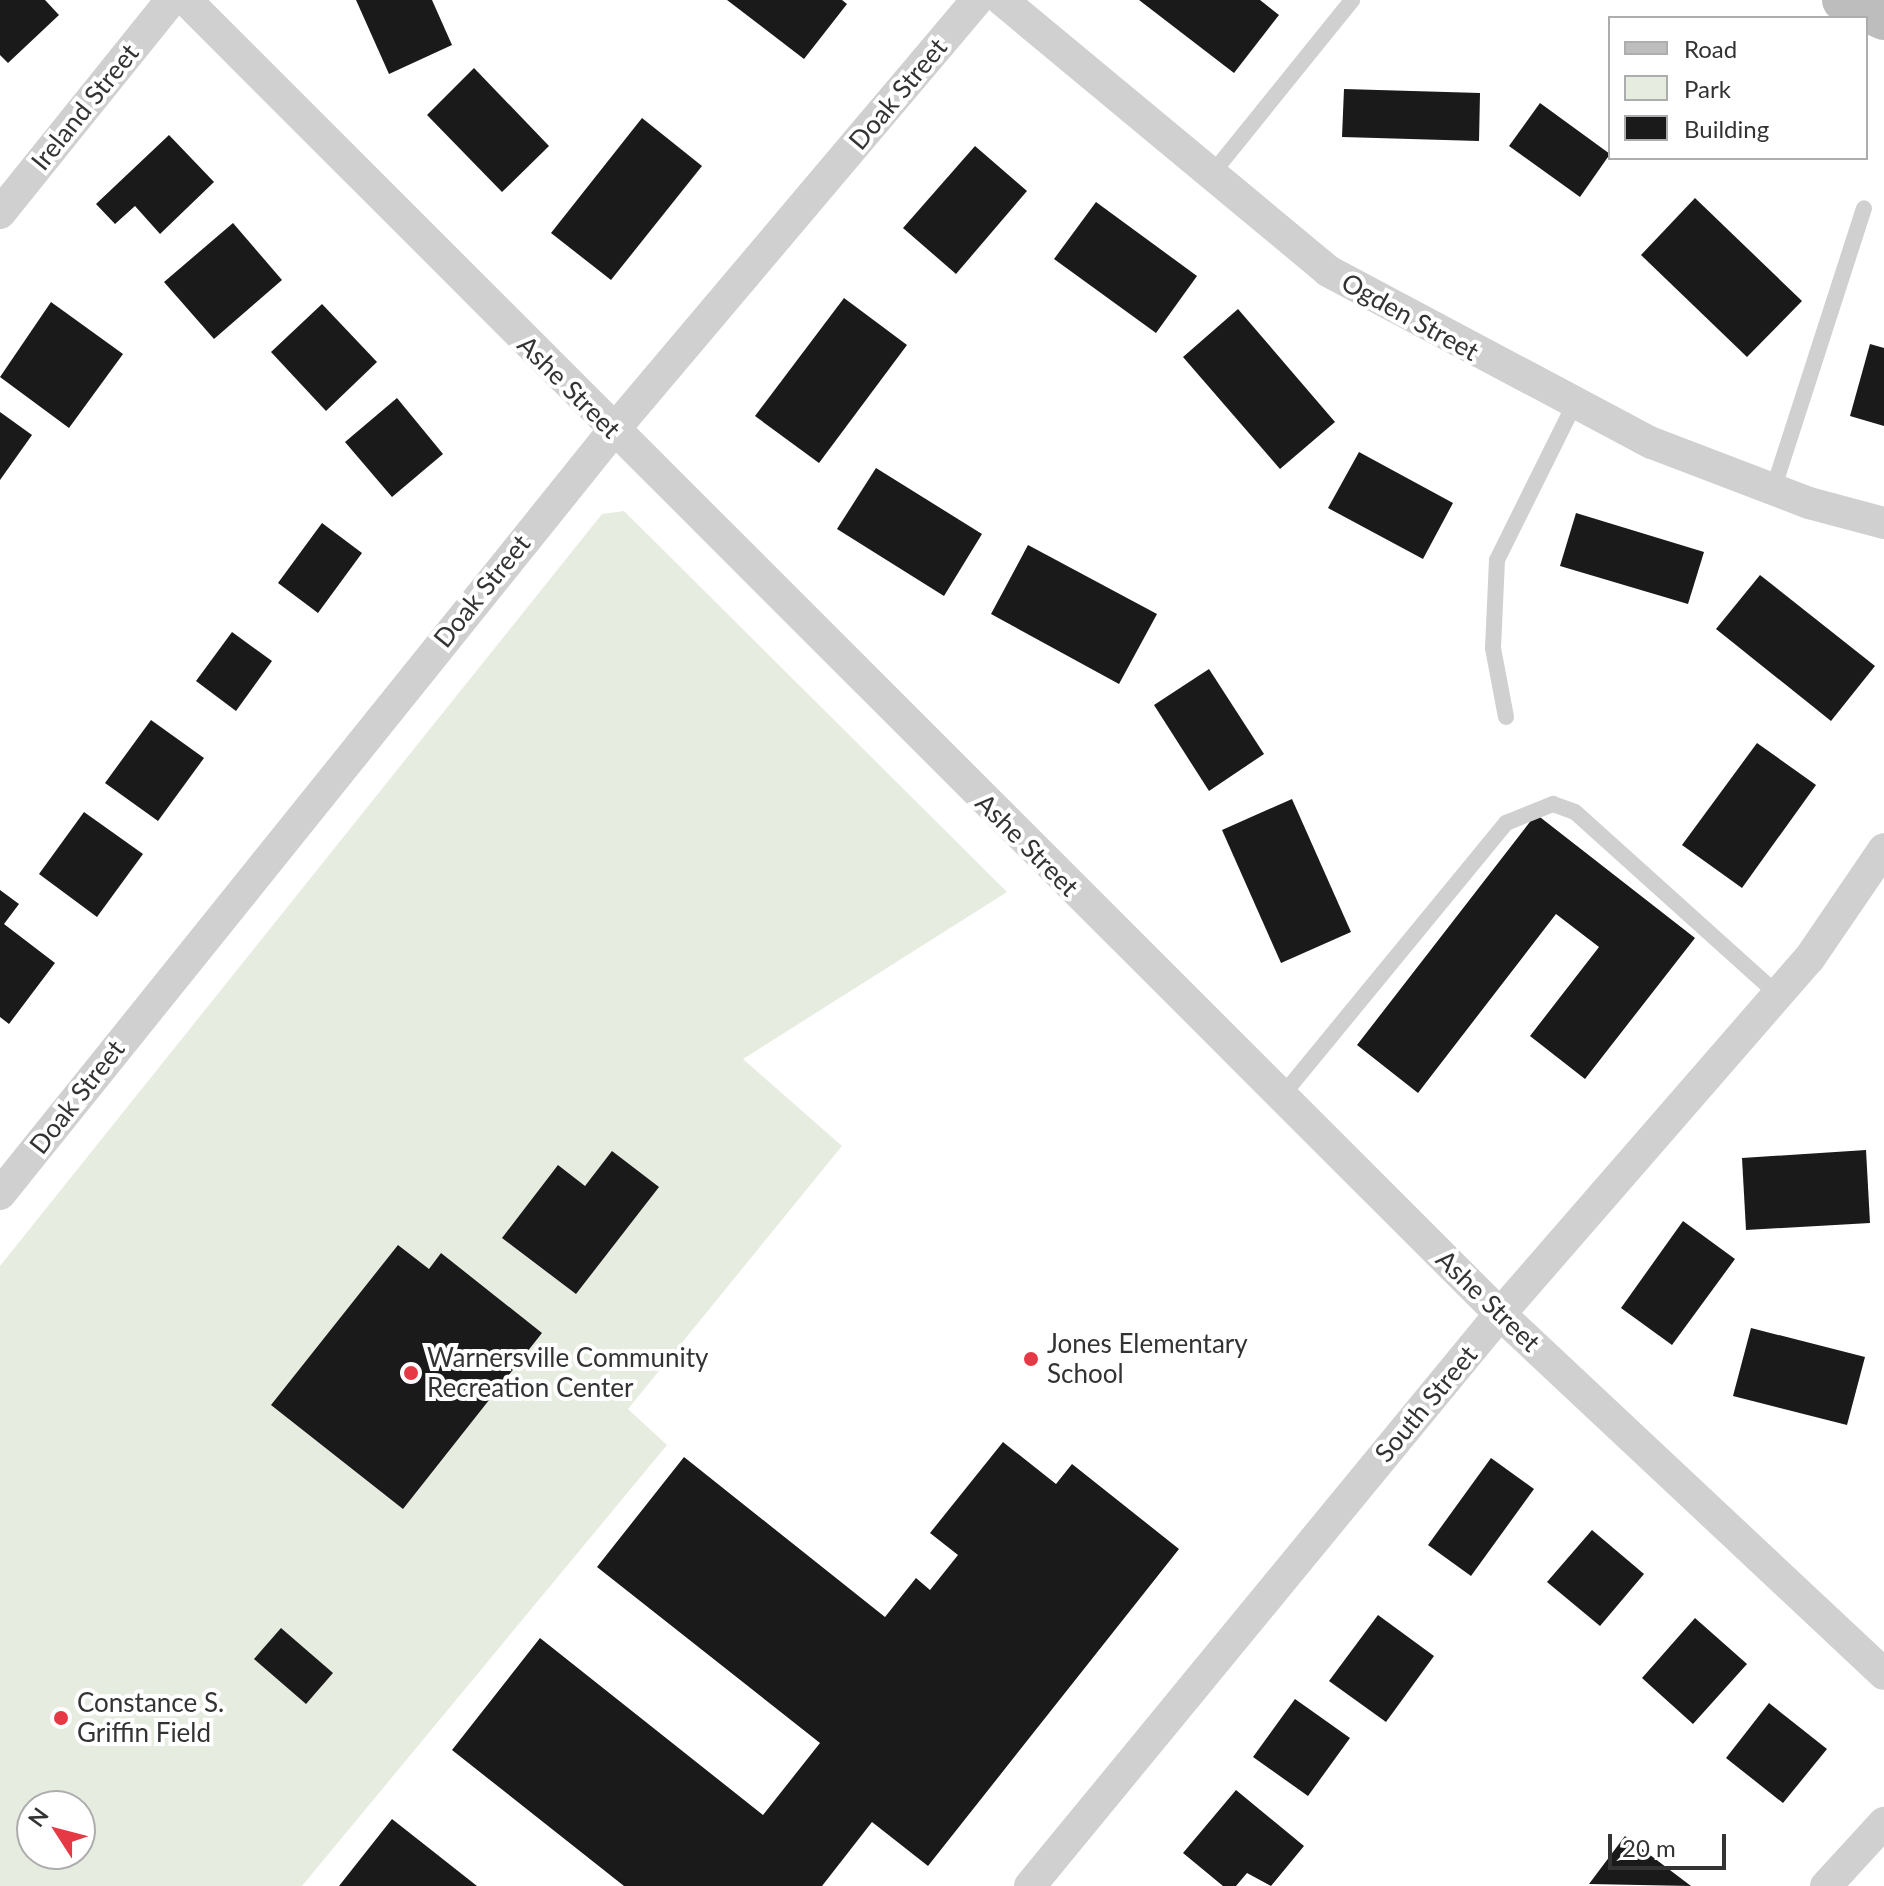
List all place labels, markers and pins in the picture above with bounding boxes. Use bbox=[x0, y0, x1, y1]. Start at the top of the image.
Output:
place label: Jones Elementary School bbox=[1047, 1328, 1248, 1390]
place label: Warnersville Community Recreation Center bbox=[427, 1342, 708, 1404]
marker: Jones Elementary School bbox=[1022, 1350, 1040, 1368]
marker: Warnersville Community Recreation Center bbox=[402, 1364, 420, 1382]
place label: Constance S. Griffin Field bbox=[77, 1687, 224, 1748]
marker: Constance S. Griffin Field bbox=[52, 1709, 70, 1727]

